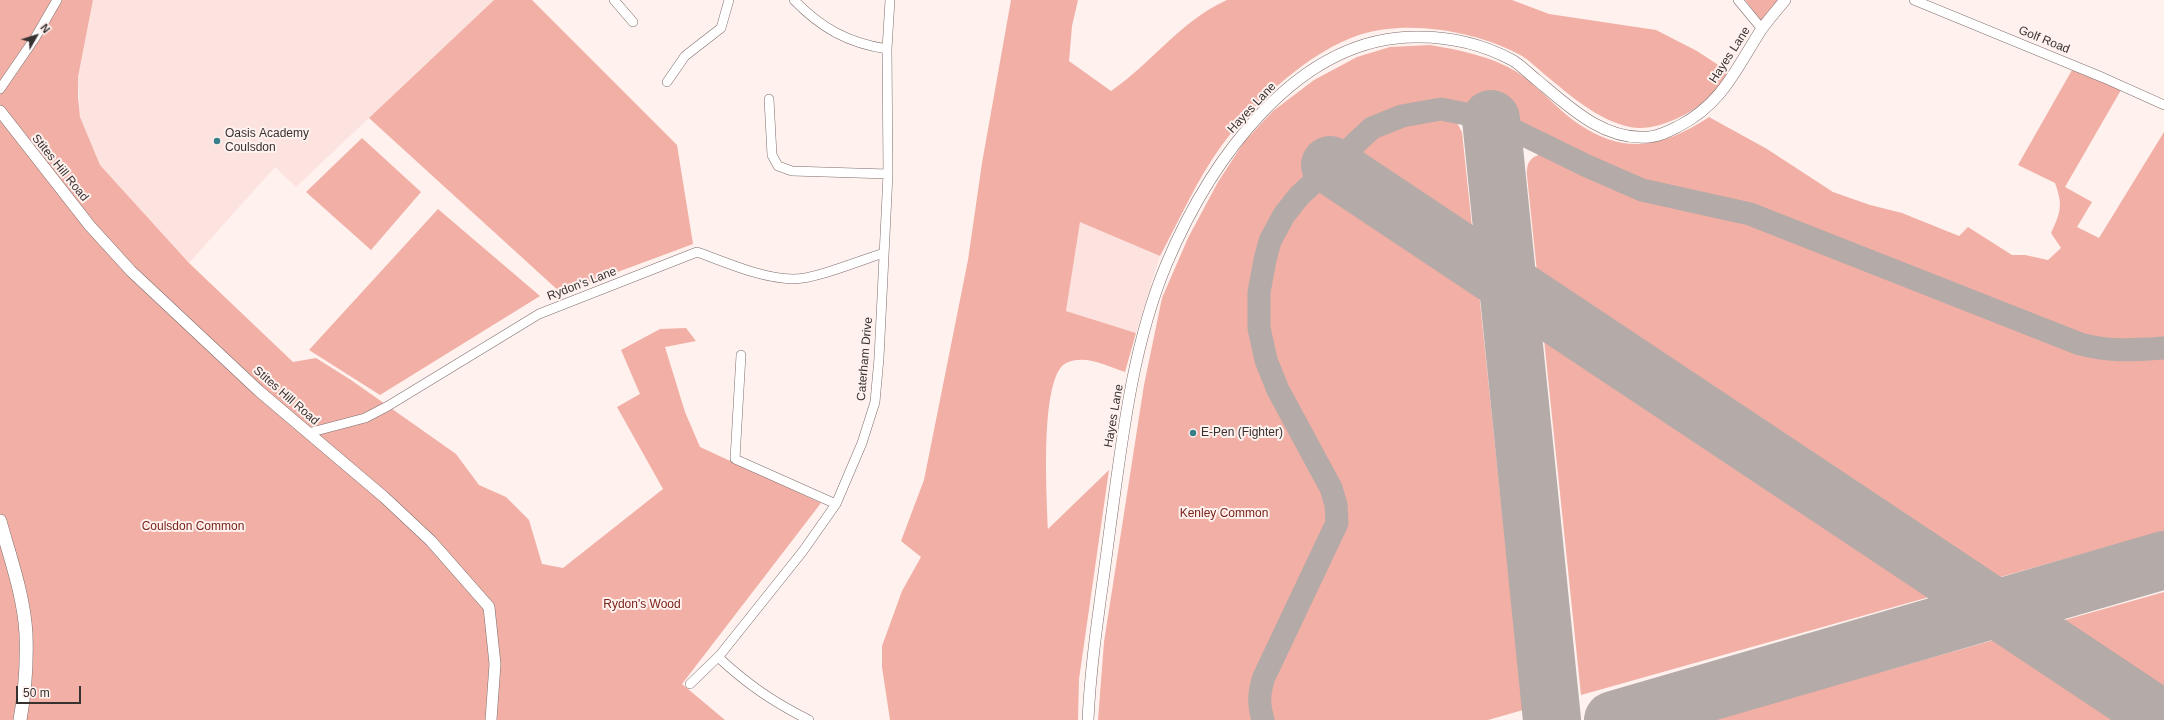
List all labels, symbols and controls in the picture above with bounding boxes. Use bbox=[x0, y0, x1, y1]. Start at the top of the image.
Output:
north arrow bbox=[16, 16, 56, 56]
text: N bbox=[38, 22, 52, 35]
street label: Golf Road bbox=[2016, 23, 2072, 57]
street label: Hayes Lane bbox=[1707, 24, 1753, 86]
street label: Hayes Lane bbox=[1225, 80, 1279, 136]
place label: Oasis Academy Coulsdon bbox=[225, 127, 309, 155]
street label: Stites Hill Road bbox=[29, 132, 91, 204]
marker: Oasis Academy Coulsdon bbox=[212, 136, 222, 146]
street label: Rydon's Lane bbox=[545, 264, 619, 304]
street label: Caterham Drive bbox=[854, 317, 876, 401]
street label: Stites Hill Road bbox=[250, 364, 322, 428]
street label: Hayes Lane bbox=[1101, 383, 1127, 449]
place label: E-Pen (Fighter) bbox=[1201, 426, 1283, 440]
marker: E-Pen (Fighter) bbox=[1188, 428, 1198, 438]
park label: Kenley Common bbox=[1180, 507, 1268, 521]
park label: Coulsdon Common bbox=[142, 520, 244, 534]
park label: Rydon's Wood bbox=[603, 598, 681, 612]
scale bar bbox=[18, 678, 83, 704]
text: 50 m bbox=[23, 686, 50, 700]

